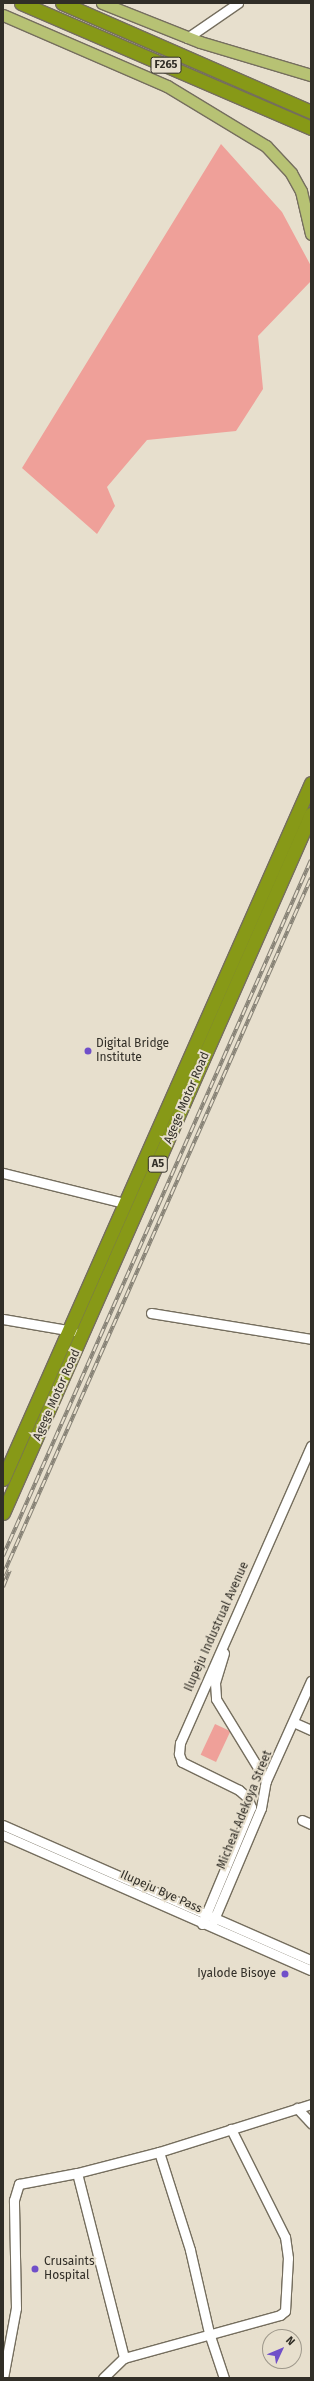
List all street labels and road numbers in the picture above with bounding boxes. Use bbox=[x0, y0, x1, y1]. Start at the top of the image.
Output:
road number: F265 bbox=[150, 56, 182, 74]
street label: Agege Motor Road bbox=[161, 1050, 213, 1146]
road number: A5 bbox=[147, 1155, 169, 1173]
street label: Agege Motor Road bbox=[30, 1347, 84, 1443]
street label: Ilupeju Industrual Avenue bbox=[182, 1560, 252, 1694]
street label: Micheal Adekoya Street bbox=[215, 1749, 275, 1871]
street label: Ilupeju Bye Pass bbox=[118, 1868, 204, 1916]

